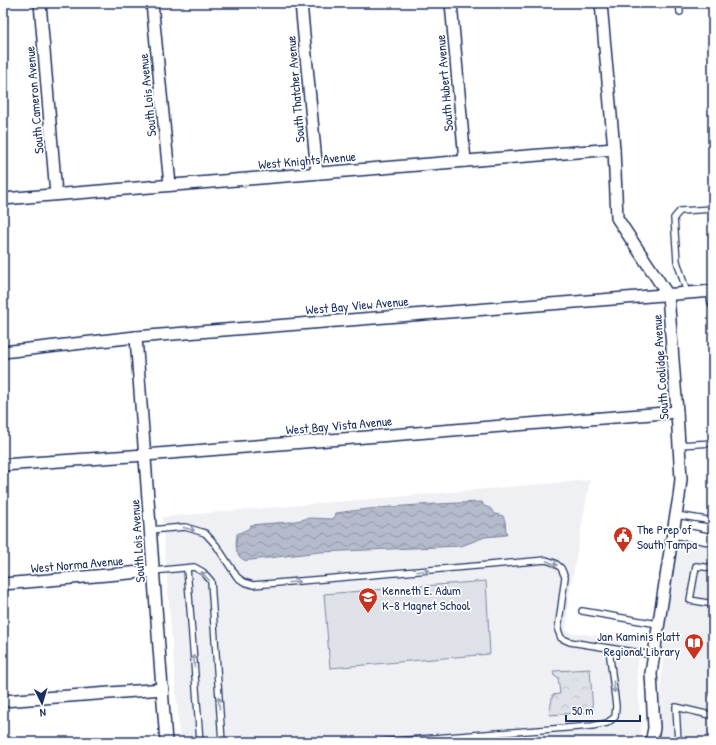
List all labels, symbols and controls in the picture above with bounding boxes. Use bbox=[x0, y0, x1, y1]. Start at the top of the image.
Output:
street label: South Hubert Avenue bbox=[431, 34, 457, 132]
street label: South Thatcher Avenue bbox=[281, 35, 309, 143]
street label: South Cameron Avenue bbox=[20, 46, 48, 154]
street label: South Lois Avenue bbox=[134, 53, 160, 137]
street label: West Knights Avenue bbox=[257, 147, 357, 173]
street label: West Bay View Avenue bbox=[305, 292, 409, 318]
street label: South Coolidge Avenue bbox=[647, 314, 673, 420]
street label: West Bay Vista Avenue bbox=[285, 411, 393, 439]
street label: South Lois Avenue bbox=[125, 499, 149, 583]
place label: The Prep of South Tampa bbox=[637, 520, 697, 553]
one-way arrow bbox=[182, 525, 195, 533]
public building icon: The Prep of South Tampa bbox=[612, 525, 634, 553]
street label: West Norma Avenue bbox=[30, 551, 124, 577]
one-way arrow bbox=[546, 560, 558, 567]
one-way arrow bbox=[416, 567, 429, 574]
one-way arrow bbox=[200, 571, 210, 581]
one-way arrow bbox=[287, 578, 300, 585]
place label: Kenneth E. Adum K-8 Magnet School bbox=[382, 581, 471, 614]
school or university icon: Kenneth E. Adum K-8 Magnet School bbox=[357, 586, 379, 614]
place label: Jan Kaminis Platt Regional Library bbox=[597, 627, 681, 660]
library icon: Jan Kaminis Platt Regional Library bbox=[683, 632, 705, 660]
one-way arrow bbox=[190, 655, 198, 668]
one-way arrow bbox=[610, 680, 618, 693]
north arrow bbox=[22, 683, 62, 723]
one-way arrow bbox=[216, 697, 223, 710]
scale bar bbox=[566, 697, 640, 723]
text: 50 m bbox=[572, 702, 593, 719]
text: N bbox=[39, 706, 46, 720]

